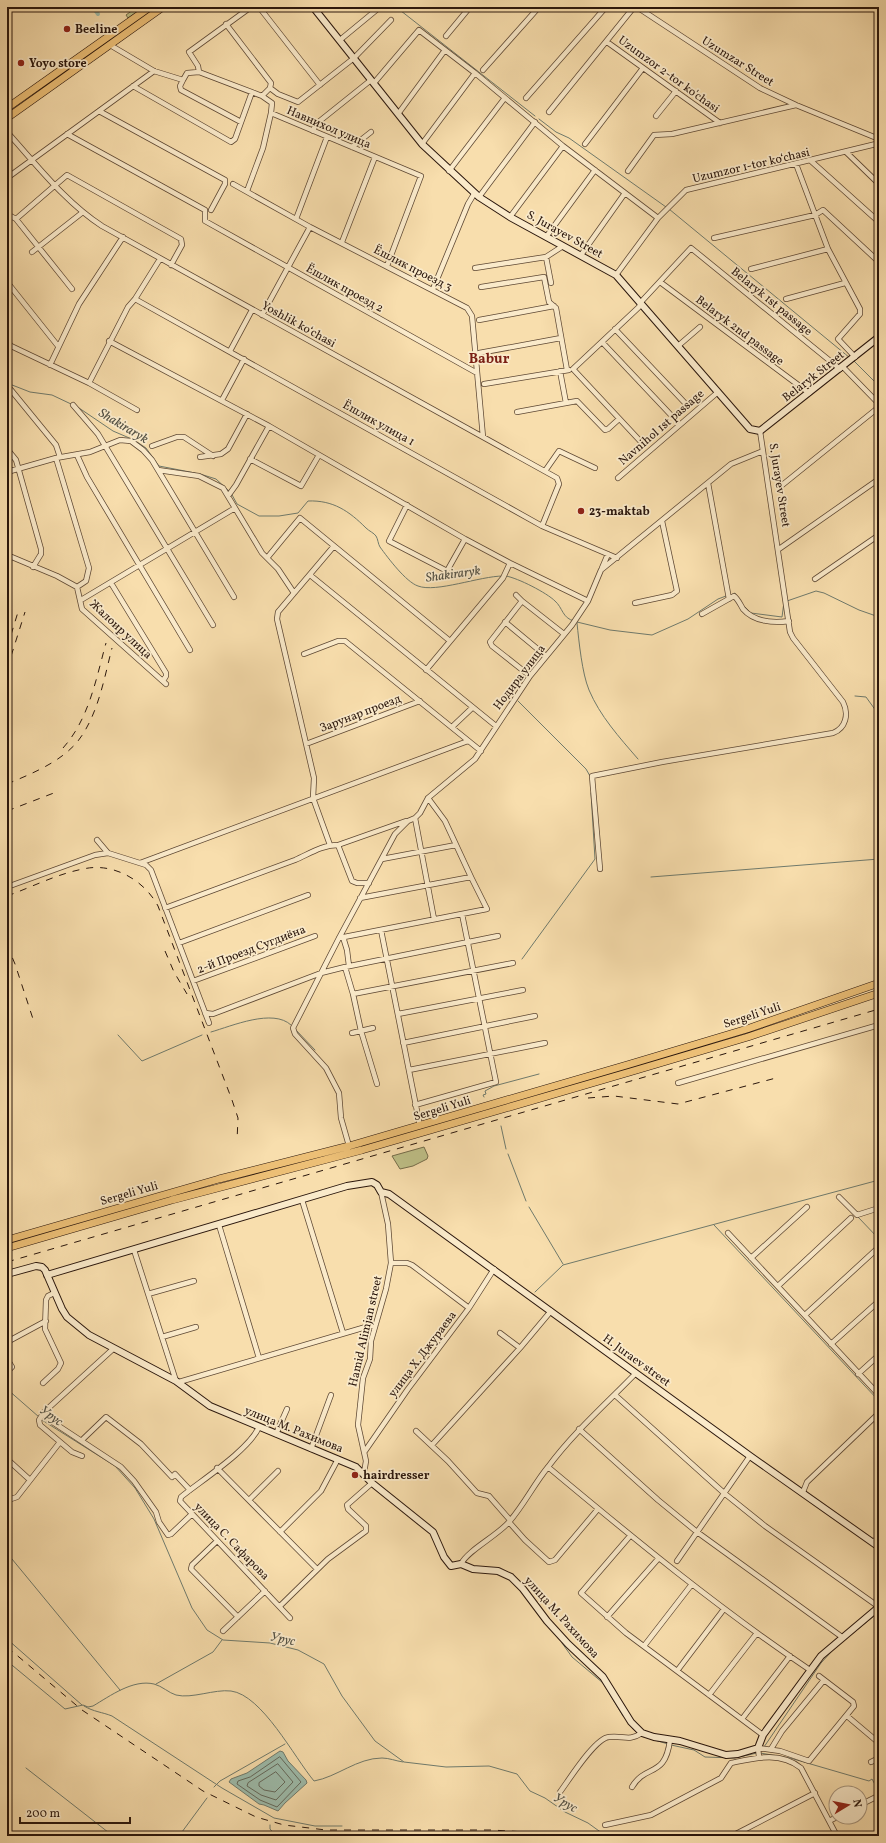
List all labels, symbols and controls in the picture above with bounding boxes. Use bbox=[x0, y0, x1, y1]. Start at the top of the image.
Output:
place label: Beeline bbox=[75, 22, 117, 38]
marker: Beeline bbox=[62, 24, 72, 34]
street label: Uzumzor 2-tor ko'chasi bbox=[614, 33, 723, 117]
street label: Uzumzar Street bbox=[698, 33, 777, 90]
place label: Yoyo store bbox=[29, 56, 87, 72]
marker: Yoyo store bbox=[16, 58, 26, 68]
street label: Навнихол улица bbox=[284, 103, 373, 153]
street label: Uzumzor 1-tor ko‘chasi bbox=[691, 145, 812, 187]
street label: S. Jurayev Street bbox=[523, 207, 606, 262]
street label: Ёшлик проезд 3 bbox=[370, 241, 455, 296]
street label: Ёшлик проезд 2 bbox=[303, 260, 387, 317]
street label: Belaryk 1st passage bbox=[727, 264, 816, 340]
street label: Belaryk 2nd passage bbox=[692, 292, 787, 370]
street label: Yoshlik koʻchasi bbox=[258, 298, 339, 352]
street label: Belaryk Street bbox=[779, 348, 848, 406]
district label: Babur bbox=[469, 350, 510, 369]
street label: Navnihol 1st passage bbox=[616, 386, 708, 469]
street label: Ёшлик улица 1 bbox=[340, 397, 418, 450]
water label: Shakiraryk bbox=[95, 405, 151, 449]
street label: S. Jurayev Street bbox=[764, 442, 794, 528]
place label: 23-maktab bbox=[589, 504, 650, 520]
marker: 23-maktab bbox=[576, 506, 586, 516]
water label: Shakiraryk bbox=[425, 562, 482, 588]
street label: Жалоир улица bbox=[86, 597, 155, 663]
street label: Нодира улица bbox=[490, 642, 550, 713]
street label: Зарунар проезд bbox=[317, 691, 403, 737]
street label: 2-й Проезд Сугдиёна bbox=[195, 922, 308, 978]
street label: Sergeli Yuli bbox=[722, 999, 783, 1033]
street label: Sergeli Yuli bbox=[412, 1093, 473, 1125]
street label: Sergeli Yuli bbox=[99, 1178, 160, 1210]
street label: Hamid Alimjan street bbox=[345, 1274, 387, 1388]
street label: улица Х. Джураева bbox=[385, 1308, 461, 1401]
street label: H. Juraev street bbox=[599, 1331, 673, 1391]
water label: Урус bbox=[35, 1402, 66, 1431]
street label: улица М. Рахимова bbox=[242, 1403, 345, 1457]
place label: hairdresser bbox=[363, 1468, 430, 1484]
marker: hairdresser bbox=[350, 1470, 360, 1480]
street label: улица С. Сафарова bbox=[190, 1499, 272, 1584]
street label: улица М. Рахимова bbox=[520, 1573, 602, 1662]
water label: Урус bbox=[268, 1629, 297, 1651]
north arrow bbox=[828, 1785, 868, 1825]
water label: Урус bbox=[550, 1790, 581, 1818]
text: N bbox=[848, 1798, 864, 1809]
scale bar bbox=[20, 1799, 130, 1825]
text: 200 m bbox=[26, 1806, 60, 1822]

